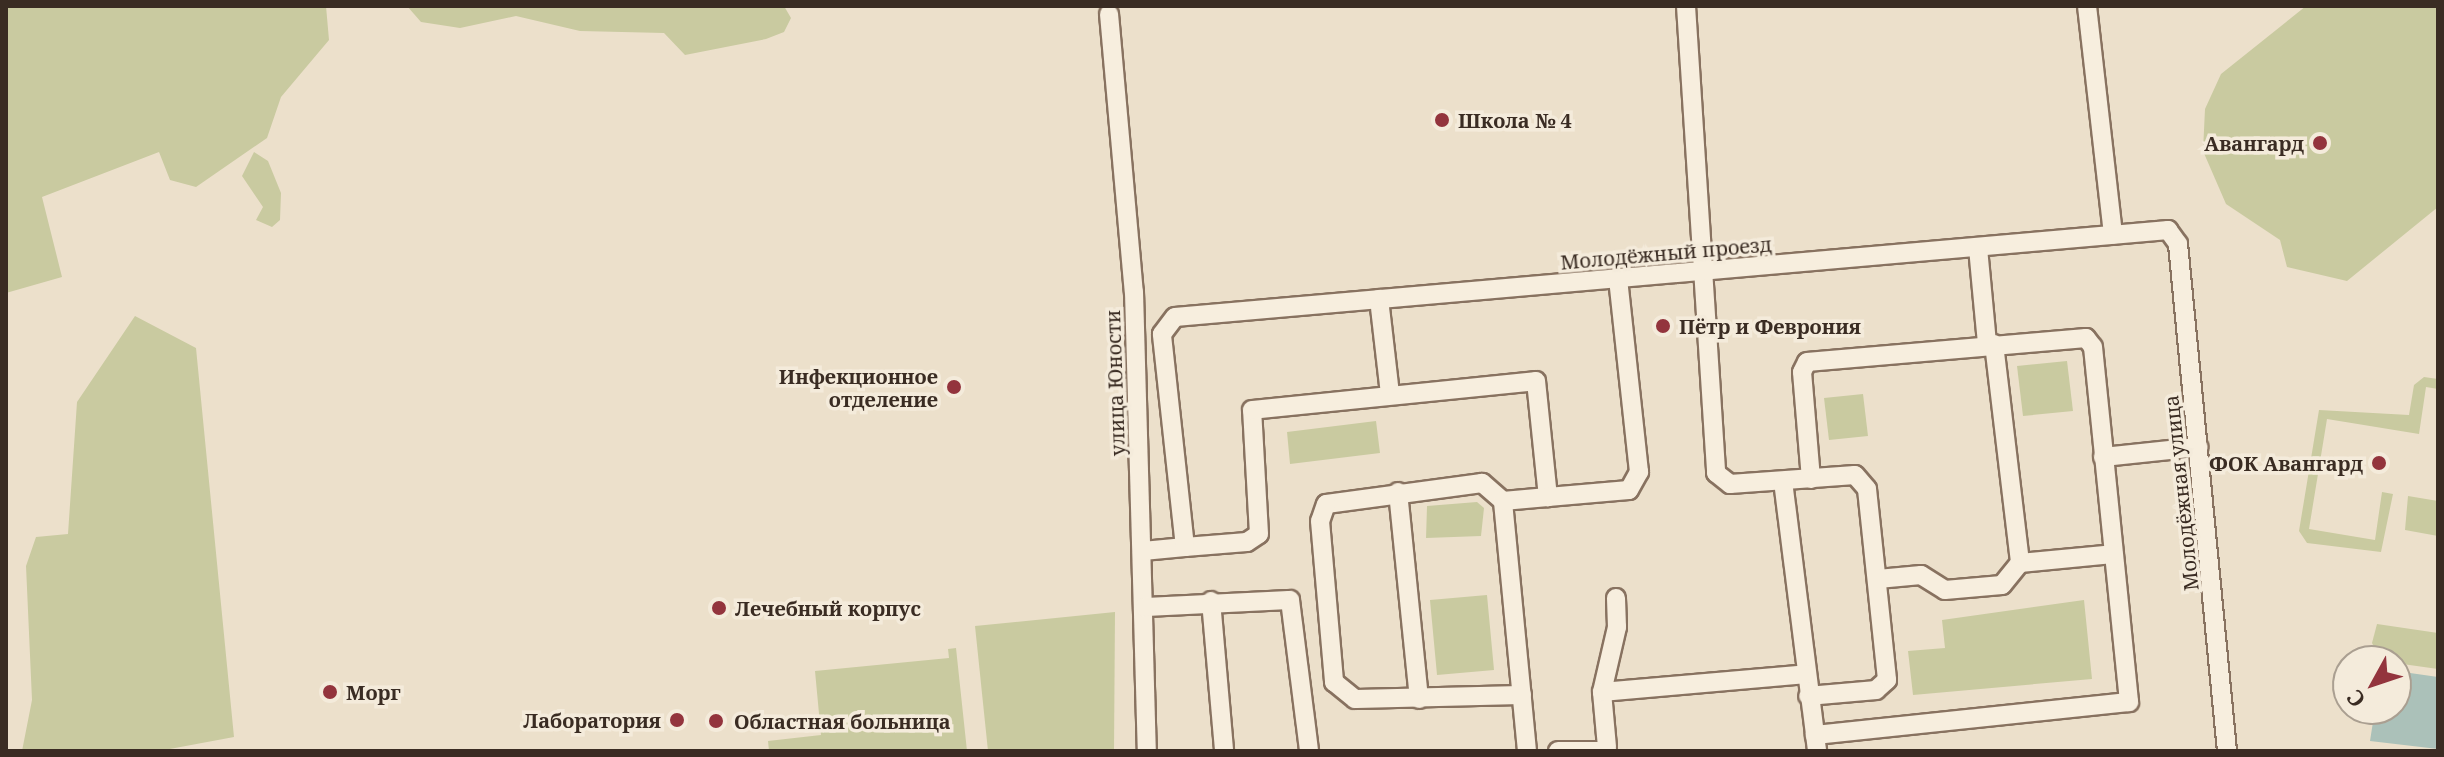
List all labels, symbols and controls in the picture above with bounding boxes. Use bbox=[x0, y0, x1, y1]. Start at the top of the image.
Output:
place label: Школа № 4 bbox=[1458, 108, 1572, 132]
marker: Школа № 4 bbox=[1433, 111, 1451, 129]
place label: Авангард bbox=[2204, 131, 2304, 155]
marker: Авангард bbox=[2311, 134, 2329, 152]
street label: Молодёжный проезд bbox=[1559, 232, 1773, 274]
street label: улица Юности bbox=[1100, 309, 1130, 457]
place label: Пётр и Феврония bbox=[1679, 314, 1861, 338]
marker: Пётр и Феврония bbox=[1654, 317, 1672, 335]
place label: Инфекционное отделение bbox=[779, 364, 938, 411]
marker: Инфекционное отделение bbox=[945, 378, 963, 396]
street label: Молодёжная улица bbox=[2159, 394, 2203, 592]
place label: ФОК Авангард bbox=[2209, 451, 2363, 475]
marker: ФОК Авангард bbox=[2370, 454, 2388, 472]
place label: Лечебный корпус bbox=[735, 596, 921, 620]
marker: Лечебный корпус bbox=[710, 599, 728, 617]
north arrow bbox=[2332, 645, 2412, 725]
place label: Морг bbox=[346, 680, 400, 704]
marker: Морг bbox=[321, 683, 339, 701]
text: С bbox=[2339, 684, 2371, 714]
place label: Лаборатория bbox=[523, 708, 661, 732]
place label: Областная больница bbox=[734, 709, 951, 733]
marker: Областная больница bbox=[705, 710, 727, 732]
marker: Лаборатория bbox=[668, 711, 686, 729]

